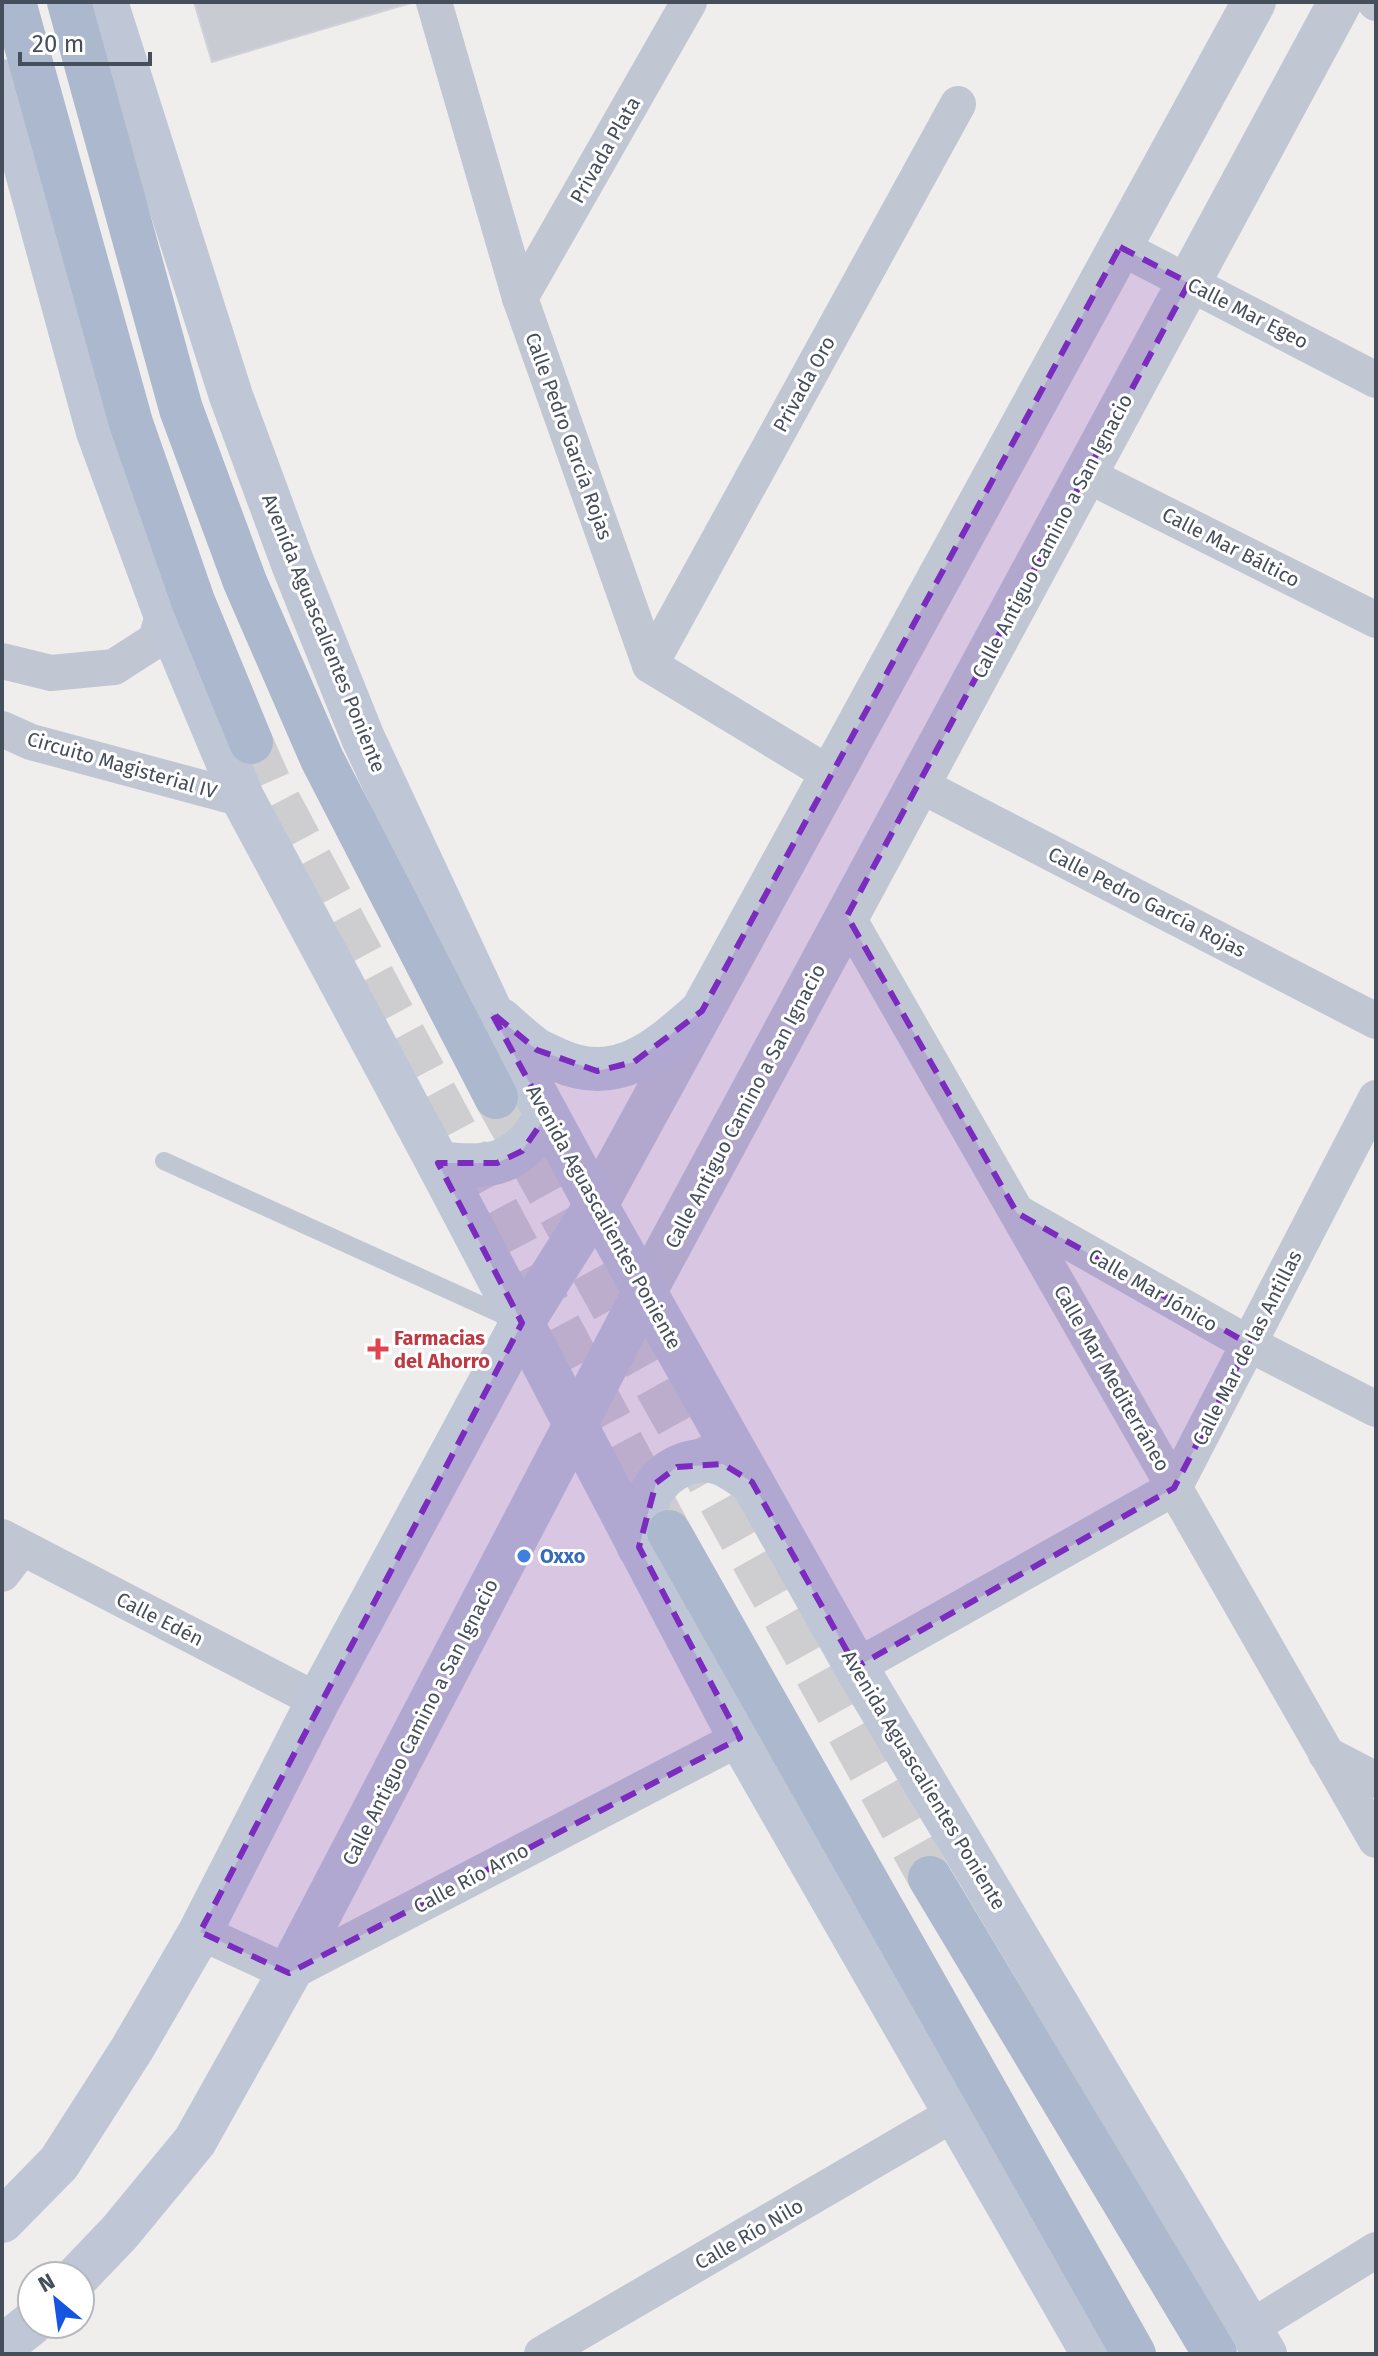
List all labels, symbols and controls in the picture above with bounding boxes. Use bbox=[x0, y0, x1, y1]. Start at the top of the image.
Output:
scale bar bbox=[20, 16, 150, 66]
text: 20 m bbox=[32, 30, 84, 58]
street label: Privada Plata bbox=[565, 92, 645, 208]
street label: Calle Mar Egeo bbox=[1184, 272, 1312, 354]
street label: Calle Pedro García Rojas bbox=[520, 329, 618, 543]
street label: Privada Oro bbox=[768, 332, 840, 436]
street label: Calle Antiguo Camino a San Ignacio bbox=[967, 390, 1137, 682]
street label: Avenida Aguascalientes Poniente bbox=[257, 490, 391, 776]
street label: Calle Mar Báltico bbox=[1158, 502, 1304, 592]
street label: Circuito Magisterial IV bbox=[24, 726, 220, 804]
street label: Calle Pedro García Rojas bbox=[1044, 842, 1250, 962]
street label: Calle Antiguo Camino a San Ignacio bbox=[660, 960, 830, 1252]
street label: Avenida Aguascalientes Poniente bbox=[521, 1081, 687, 1353]
street label: Calle Mar Jónico bbox=[1084, 1243, 1222, 1337]
street label: Calle Mar de las Antillas bbox=[1187, 1246, 1307, 1450]
street label: Calle Mar Mediterráneo bbox=[1049, 1281, 1175, 1475]
place label: Farmacias del Ahorro bbox=[394, 1326, 490, 1373]
marker: Farmacias del Ahorro bbox=[369, 1340, 387, 1358]
place label: Oxxo bbox=[540, 1544, 586, 1568]
marker: Oxxo bbox=[515, 1547, 533, 1565]
street label: Calle Antiguo Camino a San Ignacio bbox=[337, 1575, 503, 1869]
street label: Calle Edén bbox=[113, 1587, 207, 1651]
street label: Avenida Aguascalientes Poniente bbox=[837, 1646, 1011, 1914]
street label: Calle Río Arno bbox=[409, 1838, 533, 1918]
street label: Calle Río Nilo bbox=[691, 2193, 807, 2275]
north arrow bbox=[16, 2260, 96, 2340]
text: N bbox=[34, 2268, 59, 2298]

